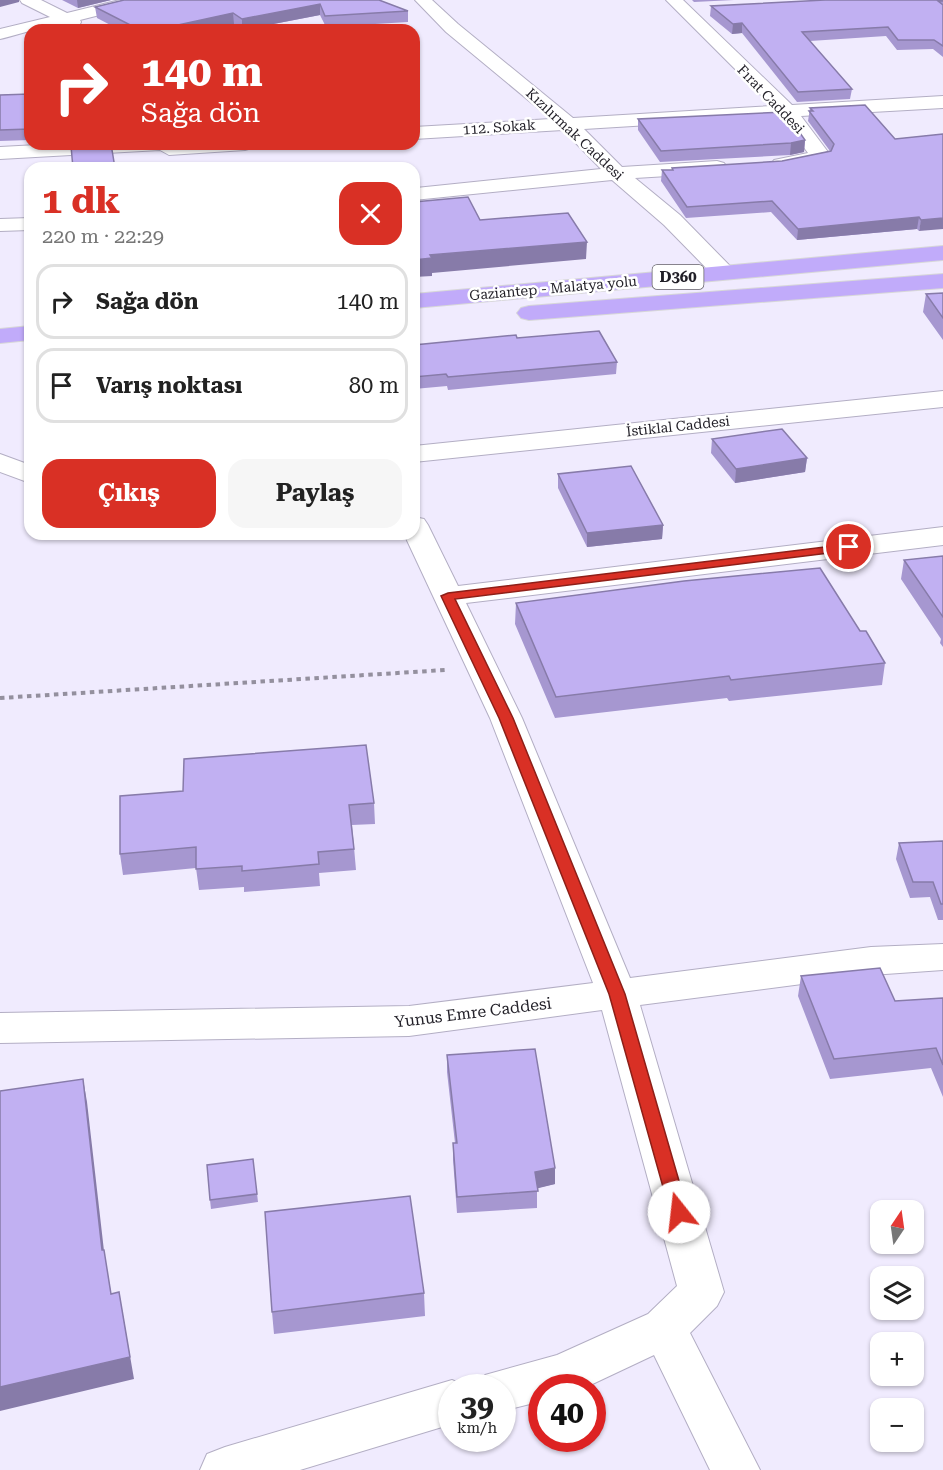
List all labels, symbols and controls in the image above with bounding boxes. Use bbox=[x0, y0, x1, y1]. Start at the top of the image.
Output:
text: 140 m bbox=[141, 47, 263, 96]
icon: right bbox=[42, 48, 120, 126]
street label: Fırat Caddesi bbox=[734, 61, 808, 137]
street label: Kızılırmak Caddesi bbox=[523, 85, 627, 184]
text: Sağa dön bbox=[141, 97, 260, 129]
street label: 112. Sokak bbox=[462, 116, 536, 138]
text: 1 dk bbox=[42, 180, 120, 222]
button: close bbox=[339, 182, 402, 245]
text: 220 m · 22:29 bbox=[42, 224, 164, 248]
road number: D360 bbox=[652, 265, 704, 289]
street label: Gaziantep - Malatya yolu bbox=[468, 273, 638, 303]
icon: right bbox=[45, 285, 78, 318]
text: Sağa dön bbox=[96, 289, 198, 314]
text: 140 m bbox=[336, 289, 399, 314]
icon: arrive bbox=[45, 369, 78, 402]
text: Varış noktası bbox=[96, 373, 242, 398]
text: 80 m bbox=[349, 373, 399, 398]
street label: İstiklal Caddesi bbox=[625, 413, 731, 439]
button: Çıkış bbox=[42, 459, 216, 528]
button: Paylaş bbox=[228, 459, 402, 528]
pin bbox=[823, 521, 874, 572]
icon: arrive bbox=[832, 530, 865, 563]
street label: Yunus Emre Caddesi bbox=[393, 993, 553, 1032]
position arrow bbox=[647, 1180, 711, 1244]
north arrow bbox=[870, 1200, 924, 1254]
map controls bbox=[870, 1200, 924, 1452]
button: layers bbox=[870, 1266, 924, 1320]
button: + bbox=[870, 1332, 924, 1386]
speed limit sign: 40 bbox=[528, 1374, 606, 1452]
text: 39 bbox=[460, 1388, 494, 1423]
button: − bbox=[870, 1398, 924, 1452]
text: km/h bbox=[457, 1419, 497, 1437]

